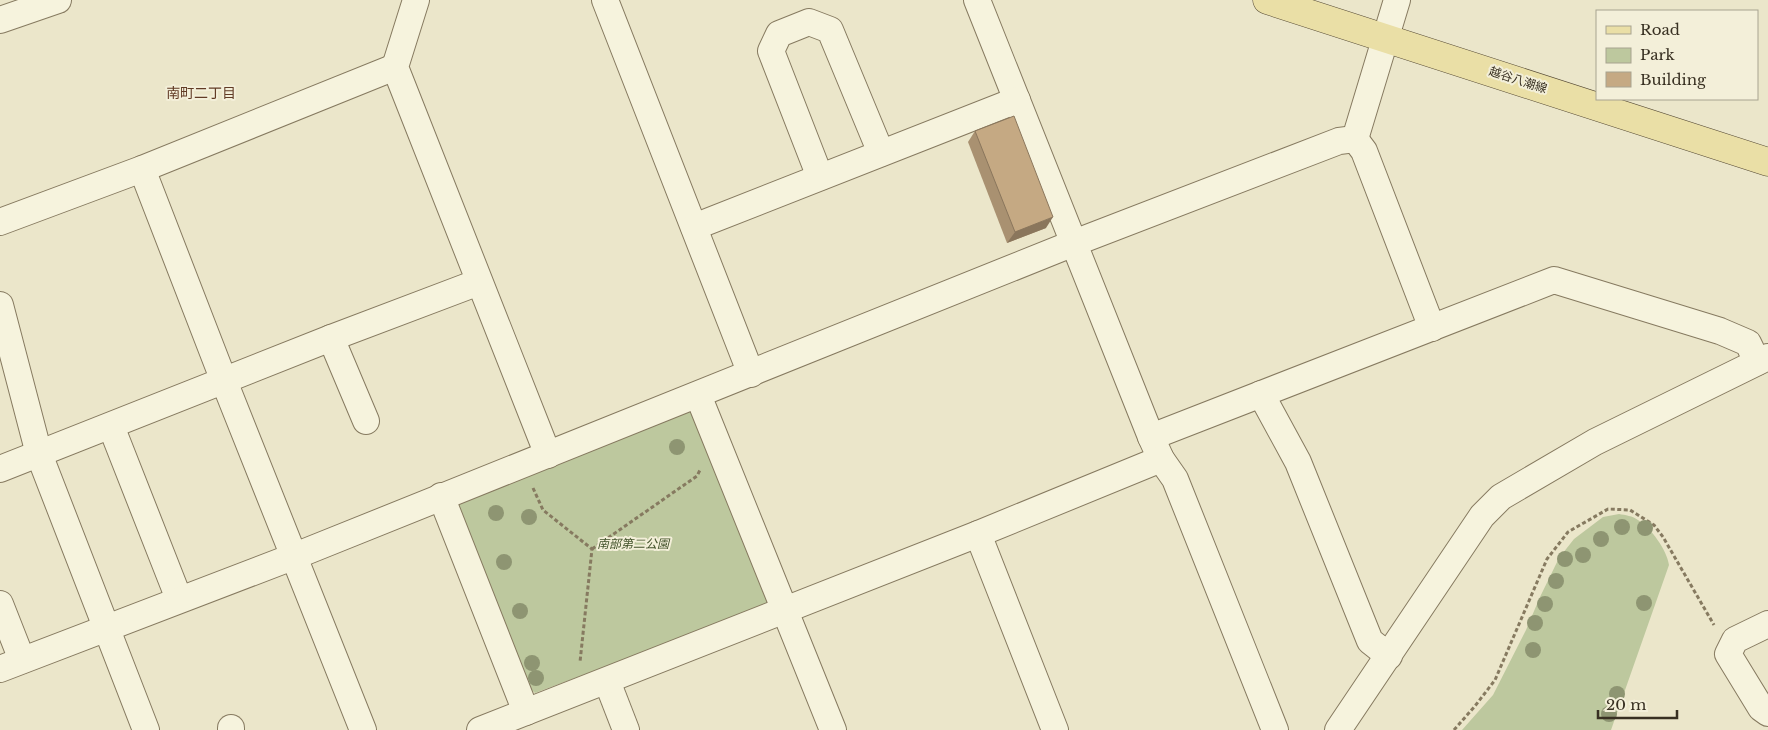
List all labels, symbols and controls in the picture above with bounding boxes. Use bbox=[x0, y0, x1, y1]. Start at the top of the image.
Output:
legend bbox=[1596, 10, 1758, 100]
text: Road bbox=[1640, 20, 1680, 39]
text: Park bbox=[1640, 45, 1676, 64]
street label: 越谷八潮線 bbox=[1487, 63, 1549, 96]
text: Building bbox=[1640, 70, 1707, 89]
district label: 南町二丁目 bbox=[166, 84, 236, 102]
park label: 南部第二公園 bbox=[597, 536, 671, 551]
scale bar bbox=[1598, 688, 1677, 720]
text: 20 m bbox=[1606, 695, 1646, 714]

